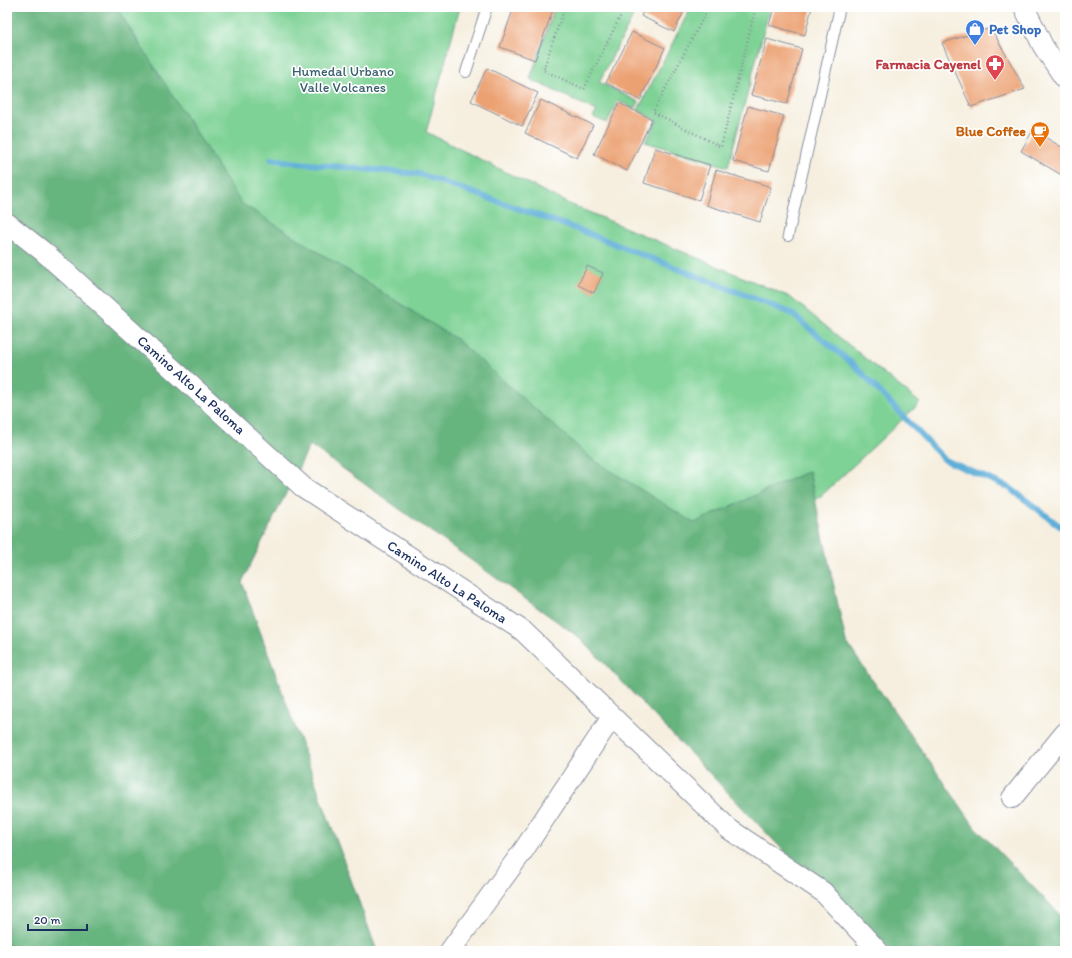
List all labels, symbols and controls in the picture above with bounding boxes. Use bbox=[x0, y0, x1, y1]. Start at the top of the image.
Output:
shop icon: Pet Shop bbox=[964, 18, 986, 46]
place label: Pet Shop bbox=[989, 21, 1042, 38]
pharmacy icon: Farmacia Cayenel bbox=[984, 53, 1006, 81]
place label: Farmacia Cayenel bbox=[875, 56, 982, 73]
park label: Humedal Urbano Valle Volcanes bbox=[292, 63, 394, 96]
cafe icon: Blue Coffee bbox=[1029, 120, 1051, 148]
place label: Blue Coffee bbox=[956, 123, 1026, 140]
street label: Camino Alto La Paloma bbox=[133, 332, 249, 438]
street label: Camino Alto La Paloma bbox=[384, 537, 510, 627]
scale bar bbox=[28, 906, 87, 932]
text: 20 m bbox=[34, 913, 61, 927]

